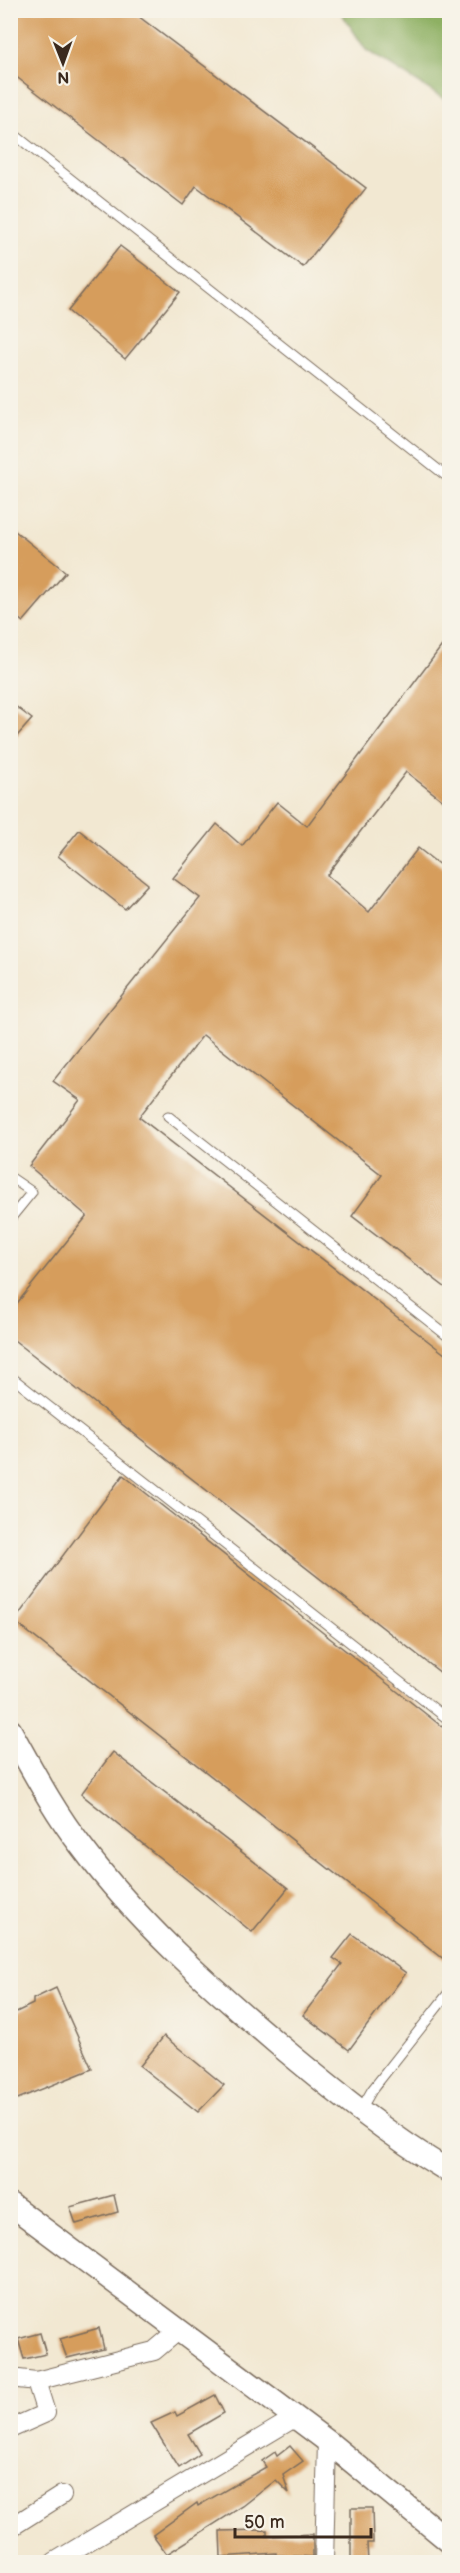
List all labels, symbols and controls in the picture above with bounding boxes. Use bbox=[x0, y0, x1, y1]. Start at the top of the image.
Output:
north arrow bbox=[33, 33, 93, 93]
text: N bbox=[57, 67, 69, 86]
scale bar bbox=[235, 2501, 372, 2539]
text: 50 m bbox=[244, 2512, 285, 2533]

